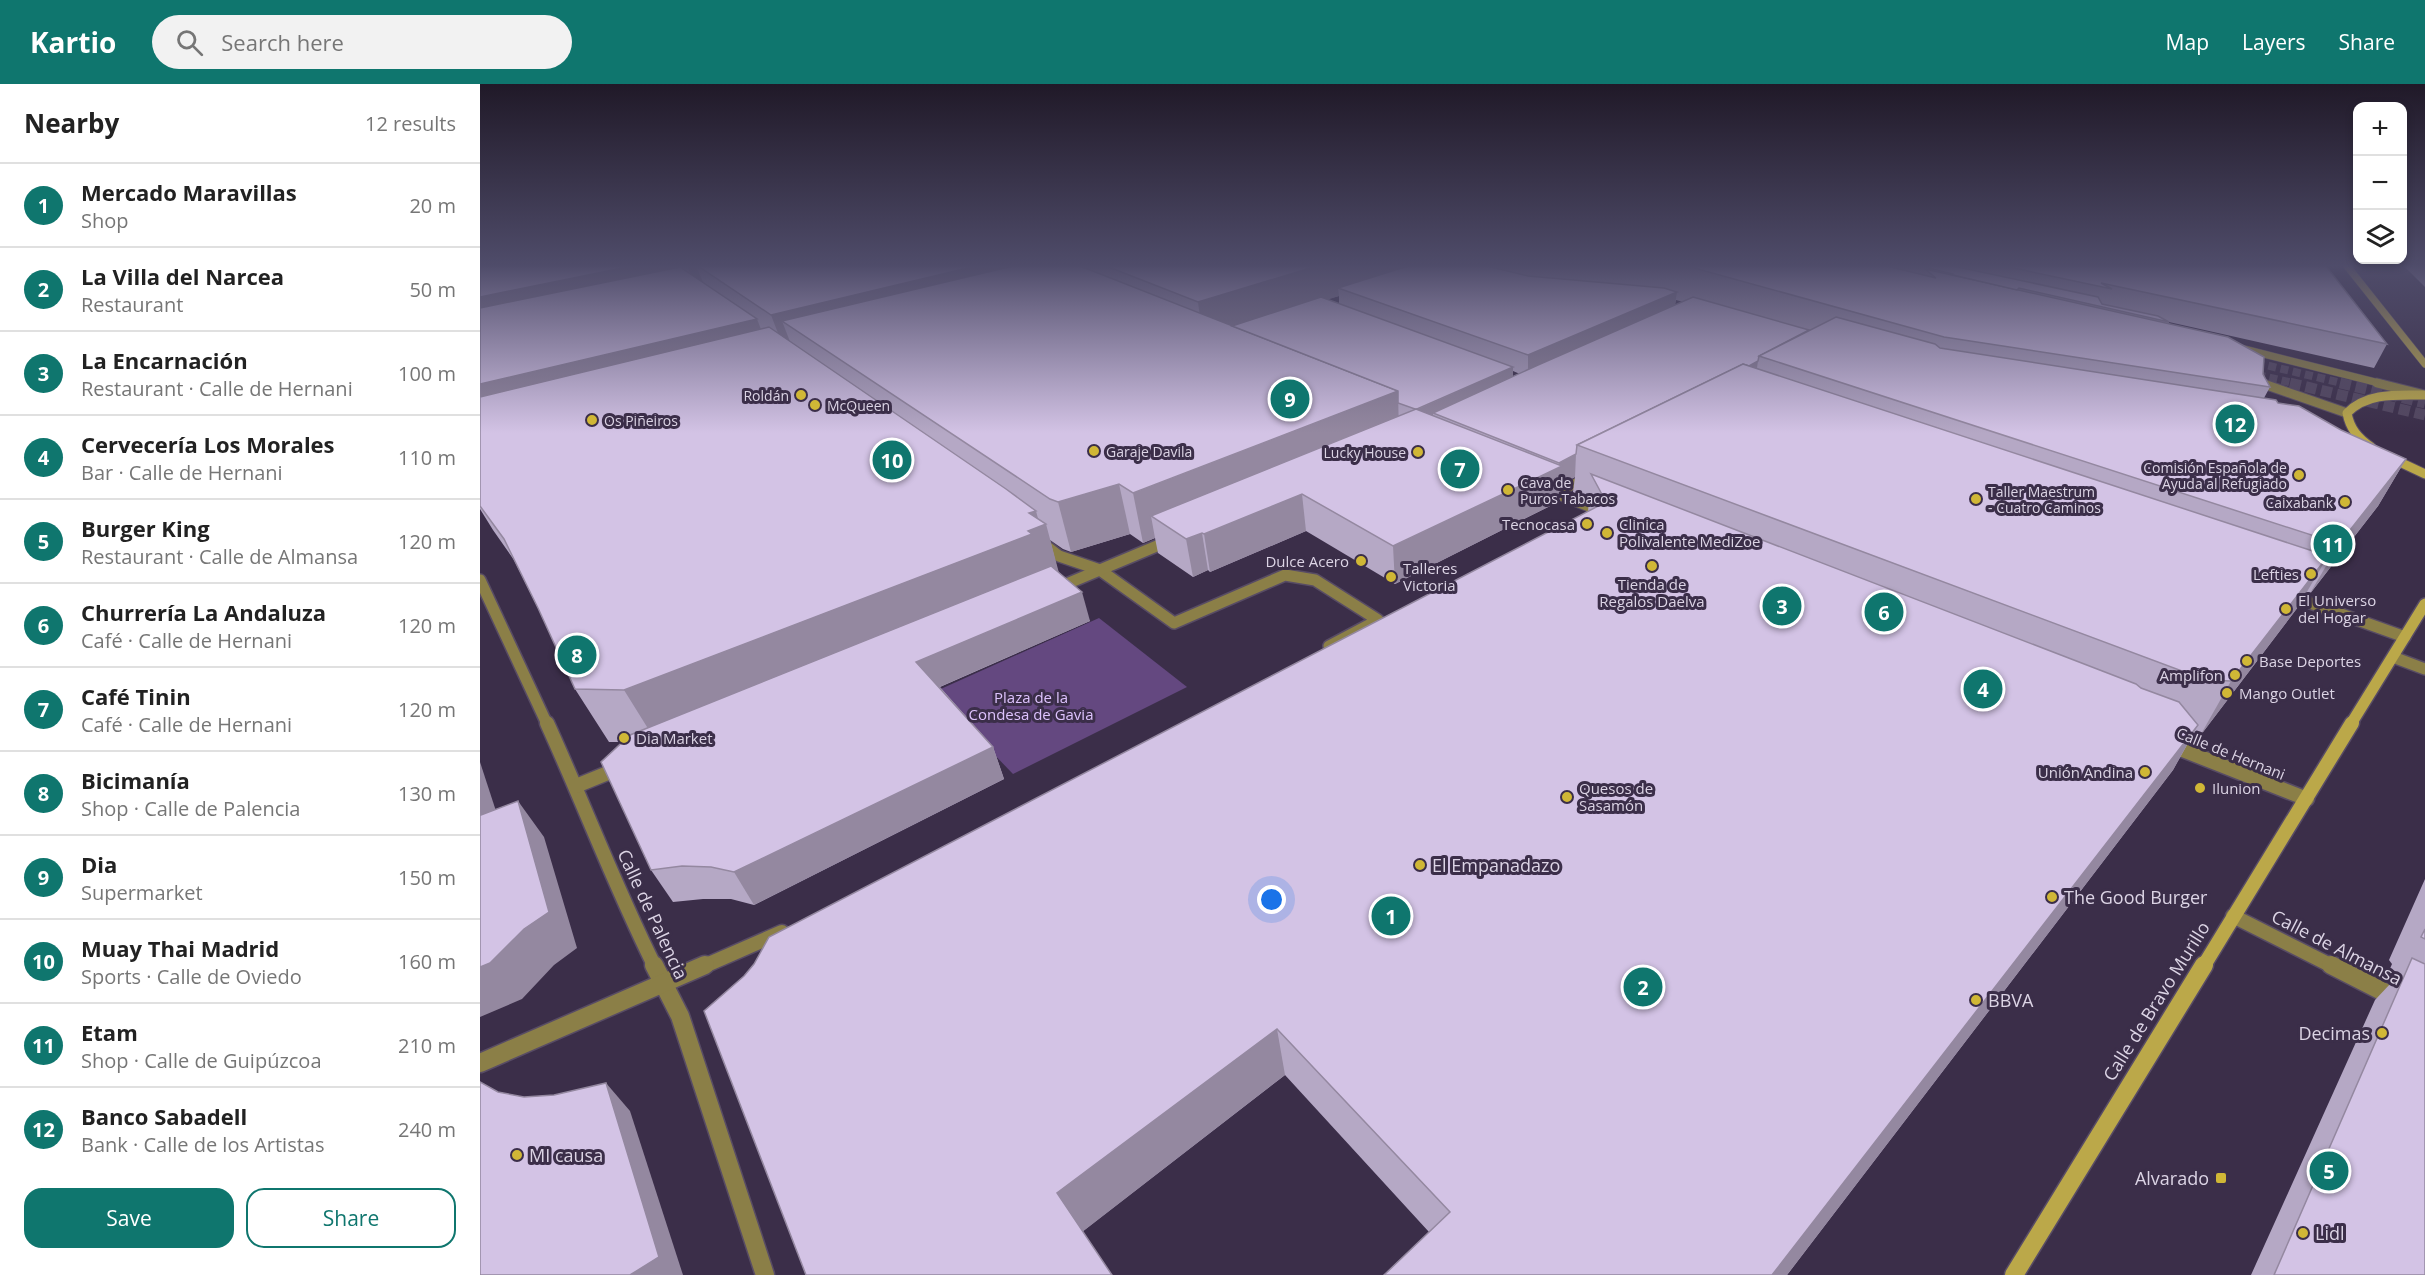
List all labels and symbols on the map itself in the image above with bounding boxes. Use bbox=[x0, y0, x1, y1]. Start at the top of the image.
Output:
pin: 9 bbox=[1270, 376, 1310, 422]
place label: Roldán bbox=[743, 386, 789, 405]
marker: Roldán bbox=[794, 388, 808, 402]
place label: McQueen bbox=[827, 396, 890, 415]
marker: McQueen bbox=[808, 398, 822, 412]
pin: 12 bbox=[2216, 402, 2254, 446]
place label: Os Piñeiros bbox=[604, 411, 678, 430]
marker: Os Piñeiros bbox=[585, 413, 599, 427]
pin: 10 bbox=[872, 438, 912, 482]
place label: Garaje Davila bbox=[1106, 442, 1192, 461]
place label: Lucky House bbox=[1324, 443, 1406, 462]
marker: Garaje Davila bbox=[1087, 444, 1101, 458]
marker: Lucky House bbox=[1411, 445, 1425, 459]
pin: 7 bbox=[1440, 446, 1480, 492]
place label: Comisión Española de Ayuda al Refugiado bbox=[2143, 458, 2287, 493]
marker: Comisión Española de Ayuda al Refugiado bbox=[2292, 468, 2306, 482]
place label: Cava de Puros Tabacos bbox=[1520, 473, 1615, 508]
place label: Taller Maestrum - Cuatro Caminos bbox=[1988, 482, 2101, 517]
marker: Cava de Puros Tabacos bbox=[1501, 483, 1515, 497]
marker: Taller Maestrum - Cuatro Caminos bbox=[1969, 492, 1983, 506]
place label: Caixabank bbox=[2265, 493, 2334, 512]
marker: Caixabank bbox=[2338, 495, 2352, 509]
place label: Tecnocasa bbox=[1502, 514, 1575, 534]
place label: Clinica Polivalente MediZoe bbox=[1619, 514, 1760, 551]
marker: Tecnocasa bbox=[1580, 517, 1594, 531]
pin: 11 bbox=[2314, 522, 2352, 566]
marker: Clinica Polivalente MediZoe bbox=[1600, 526, 1614, 540]
place label: Dulce Acero bbox=[1265, 551, 1349, 571]
marker: Dulce Acero bbox=[1354, 554, 1368, 568]
place label: Talleres Victoria bbox=[1403, 558, 1457, 595]
marker: Tienda de Regalos Daelva bbox=[1645, 559, 1659, 573]
place label: Lefties bbox=[2253, 564, 2299, 584]
marker: Lefties bbox=[2304, 567, 2318, 581]
marker: Talleres Victoria bbox=[1384, 570, 1398, 584]
place label: Tienda de Regalos Daelva bbox=[1599, 574, 1705, 611]
pin: 3 bbox=[1762, 584, 1802, 628]
pin: 6 bbox=[1864, 590, 1904, 634]
place label: El Universo del Hogar bbox=[2298, 590, 2376, 627]
marker: El Universo del Hogar bbox=[2279, 602, 2293, 616]
pin: 8 bbox=[558, 632, 596, 678]
place label: Base Deportes bbox=[2259, 651, 2361, 671]
marker: Base Deportes bbox=[2240, 654, 2254, 668]
place label: Amplifon bbox=[2160, 665, 2223, 685]
pin: 4 bbox=[1964, 666, 2002, 712]
marker: Amplifon bbox=[2228, 668, 2242, 682]
place label: Mango Outlet bbox=[2239, 683, 2335, 703]
marker: Mango Outlet bbox=[2220, 686, 2234, 700]
park label: Plaza de la Condesa de Gavia bbox=[968, 687, 1094, 724]
street label: Calle de Hernani bbox=[2174, 722, 2288, 784]
place label: Dia Market bbox=[636, 728, 713, 748]
marker: Dia Market bbox=[617, 731, 631, 745]
place label: Unión Andina bbox=[2038, 762, 2133, 782]
marker: Unión Andina bbox=[2138, 765, 2152, 779]
place label: Quesos de Sasamón bbox=[1579, 778, 1653, 815]
place label: Ilunion bbox=[2212, 778, 2260, 798]
marker: Ilunion bbox=[2193, 781, 2207, 795]
marker: Quesos de Sasamón bbox=[1560, 790, 1574, 804]
street label: Calle de Palencia bbox=[612, 845, 694, 983]
place label: El Empanadazo bbox=[1432, 853, 1560, 877]
marker: El Empanadazo bbox=[1413, 858, 1427, 872]
your location bbox=[1257, 885, 1286, 914]
place label: The Good Burger bbox=[2064, 885, 2208, 909]
marker: The Good Burger bbox=[2045, 890, 2059, 904]
pin: 1 bbox=[1372, 894, 1410, 938]
street label: Calle de Almansa bbox=[2268, 904, 2406, 990]
street label: Calle de Bravo Murillo bbox=[2097, 917, 2215, 1085]
pin: 2 bbox=[1624, 964, 1662, 1010]
place label: BBVA bbox=[1988, 988, 2034, 1012]
marker: BBVA bbox=[1969, 993, 1983, 1007]
place label: Decimas bbox=[2298, 1021, 2370, 1045]
marker: Decimas bbox=[2375, 1026, 2389, 1040]
place label: MI causa bbox=[529, 1143, 603, 1167]
marker: MI causa bbox=[510, 1148, 524, 1162]
pin: 5 bbox=[2310, 1148, 2348, 1194]
place label: Alvarado bbox=[2135, 1166, 2209, 1190]
marker: Alvarado bbox=[2214, 1171, 2228, 1185]
place label: Lidl bbox=[2315, 1221, 2345, 1245]
marker: Lidl bbox=[2296, 1226, 2310, 1240]

